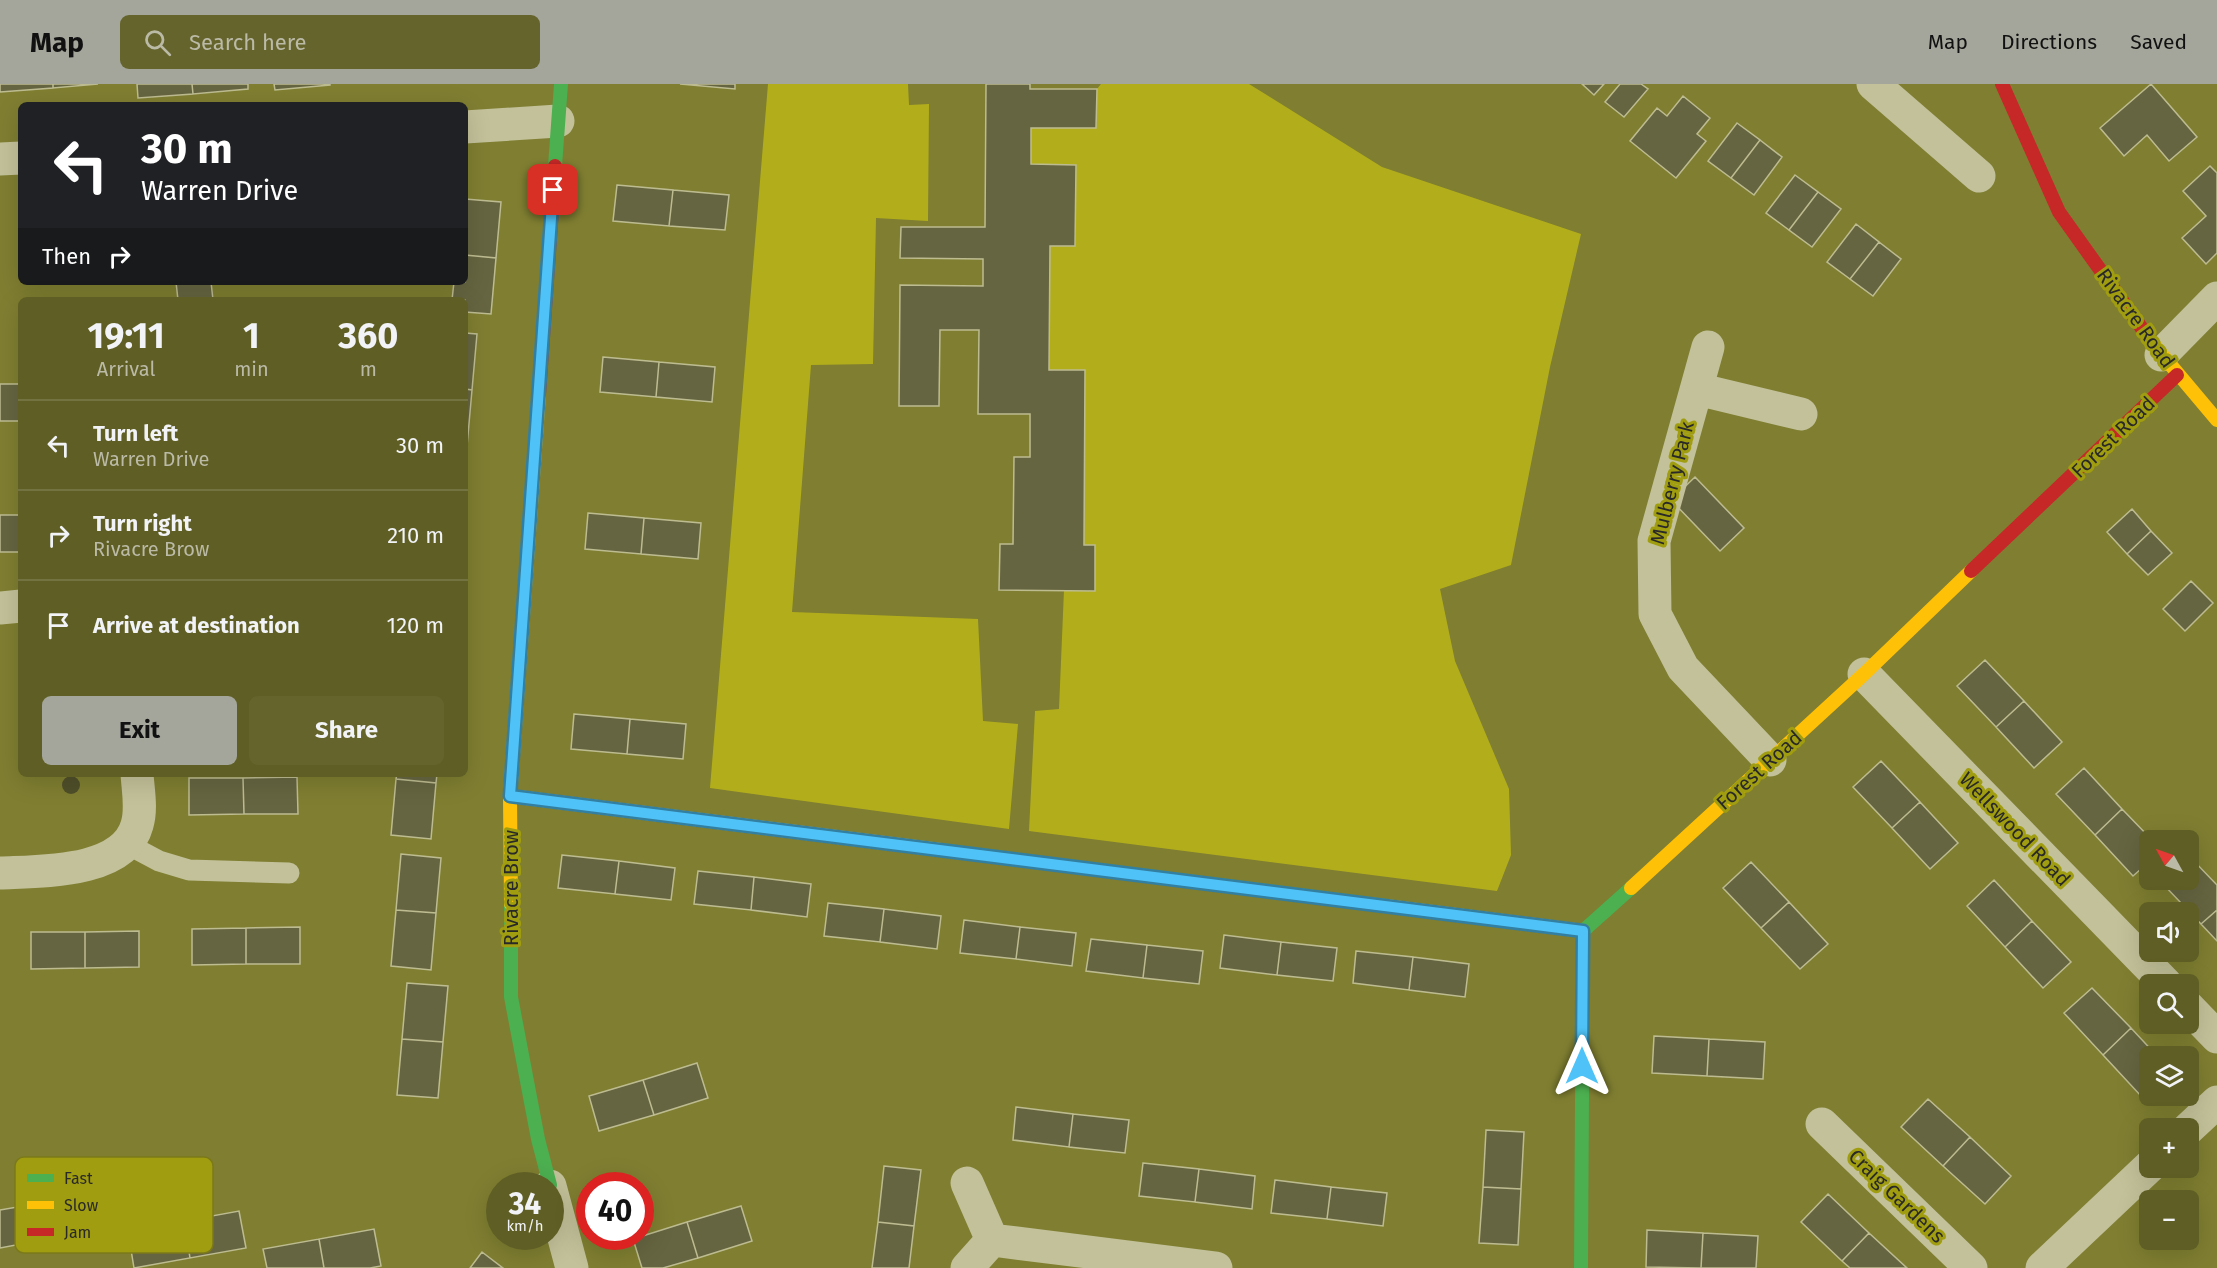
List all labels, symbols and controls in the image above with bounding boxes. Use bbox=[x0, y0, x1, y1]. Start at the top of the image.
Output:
search box bbox=[120, 15, 540, 69]
text: Map bbox=[30, 26, 84, 59]
icon: search bbox=[141, 26, 174, 59]
text: Search here bbox=[189, 29, 307, 56]
text: Map bbox=[1928, 29, 1968, 55]
text: Directions bbox=[2001, 29, 2097, 55]
text: Saved bbox=[2130, 29, 2187, 55]
text: 30 m bbox=[141, 124, 233, 174]
icon: left bbox=[42, 126, 120, 204]
pin bbox=[527, 164, 578, 215]
icon: arrive bbox=[536, 173, 569, 206]
text: Warren Drive bbox=[141, 175, 298, 207]
icon: right bbox=[103, 240, 136, 273]
text: Then bbox=[42, 243, 91, 270]
street label: Rivacre Road bbox=[2092, 264, 2180, 372]
text: 19:11 bbox=[88, 314, 165, 358]
text: 1 bbox=[243, 314, 260, 358]
text: 360 bbox=[338, 314, 398, 358]
text: Arrival bbox=[97, 357, 155, 381]
text: min bbox=[234, 357, 269, 381]
text: m bbox=[360, 357, 377, 381]
street label: Forest Road bbox=[2066, 391, 2160, 483]
street label: Mulberry Park bbox=[1645, 418, 1699, 547]
text: Turn left bbox=[93, 420, 178, 447]
icon: left bbox=[42, 429, 75, 462]
text: 30 m bbox=[396, 432, 444, 459]
text: Warren Drive bbox=[93, 447, 209, 471]
text: Turn right bbox=[93, 510, 192, 537]
icon: right bbox=[42, 519, 75, 552]
text: 210 m bbox=[387, 522, 444, 549]
text: Rivacre Brow bbox=[93, 537, 209, 561]
icon: arrive bbox=[42, 609, 75, 642]
text: Arrive at destination bbox=[93, 612, 300, 639]
text: 120 m bbox=[387, 612, 444, 639]
button: Exit bbox=[42, 696, 237, 765]
button: Share bbox=[249, 696, 444, 765]
street label: Forest Road bbox=[1711, 725, 1807, 815]
street label: Wellswood Road bbox=[1955, 767, 2075, 891]
street label: Rivacre Brow bbox=[499, 830, 523, 946]
north arrow bbox=[2139, 830, 2199, 890]
map controls bbox=[2139, 830, 2199, 1250]
button: sound bbox=[2139, 902, 2199, 962]
button: search bbox=[2139, 974, 2199, 1034]
position arrow bbox=[1550, 1034, 1614, 1098]
button: layers bbox=[2139, 1046, 2199, 1106]
button: + bbox=[2139, 1118, 2199, 1178]
street label: Craig Gardens bbox=[1844, 1144, 1950, 1248]
legend bbox=[15, 1157, 213, 1253]
text: Fast bbox=[64, 1169, 93, 1188]
speed limit sign: 40 bbox=[576, 1172, 654, 1250]
text: 34 bbox=[509, 1186, 541, 1222]
button: − bbox=[2139, 1190, 2199, 1250]
text: Slow bbox=[64, 1196, 99, 1215]
text: km/h bbox=[506, 1217, 544, 1235]
text: Jam bbox=[64, 1223, 91, 1242]

